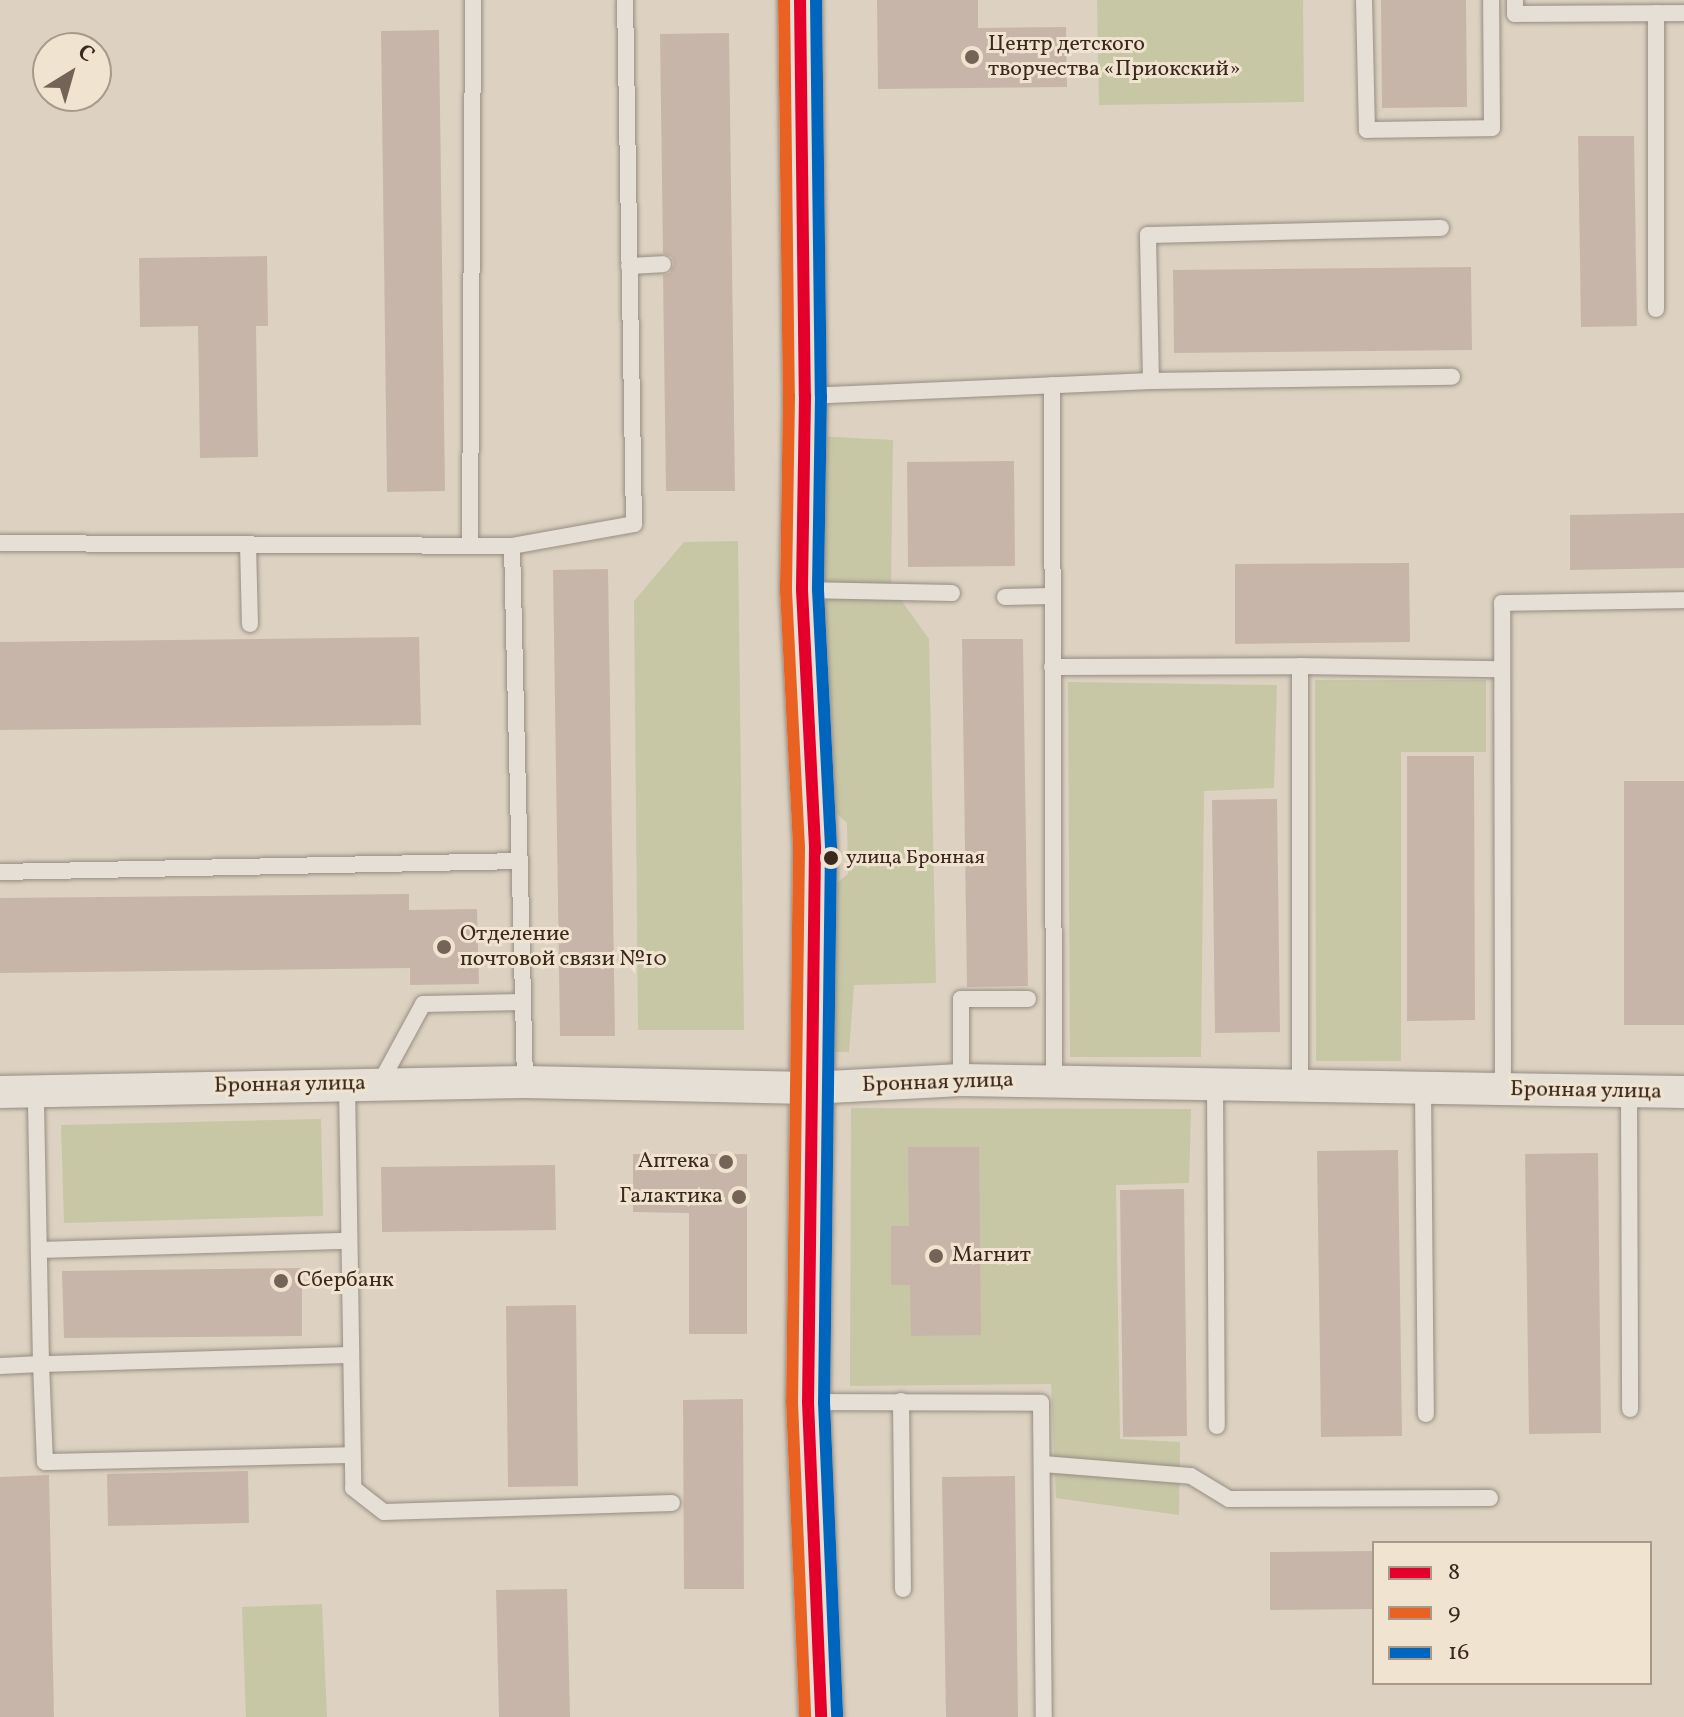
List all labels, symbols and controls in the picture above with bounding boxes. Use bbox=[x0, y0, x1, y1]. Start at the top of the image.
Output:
place label: Центр детского творчества «Приокский» bbox=[988, 31, 1241, 82]
north arrow bbox=[32, 32, 112, 112]
text: С bbox=[71, 37, 101, 71]
marker: Центр детского творчества «Приокский» bbox=[963, 48, 981, 66]
place label: улица Бронная bbox=[846, 846, 985, 870]
marker: улица Бронная bbox=[823, 850, 839, 866]
place label: Отделение почтовой связи №10 bbox=[460, 921, 667, 972]
marker: Отделение почтовой связи №10 bbox=[435, 938, 453, 956]
street label: Бронная улица bbox=[861, 1067, 1015, 1099]
street label: Бронная улица bbox=[213, 1070, 367, 1100]
street label: Бронная улица bbox=[1509, 1076, 1663, 1106]
place label: Аптека bbox=[638, 1149, 710, 1175]
marker: Аптека bbox=[717, 1153, 735, 1171]
place label: Галактика bbox=[619, 1184, 723, 1210]
marker: Галактика bbox=[730, 1188, 748, 1206]
place label: Магнит bbox=[952, 1243, 1031, 1269]
marker: Магнит bbox=[927, 1247, 945, 1265]
place label: Сбербанк bbox=[297, 1268, 394, 1294]
marker: Сбербанк bbox=[272, 1272, 290, 1290]
legend bbox=[1372, 1541, 1652, 1685]
text: 8 bbox=[1448, 1556, 1460, 1590]
text: 9 bbox=[1448, 1596, 1460, 1630]
text: 16 bbox=[1448, 1636, 1469, 1670]

